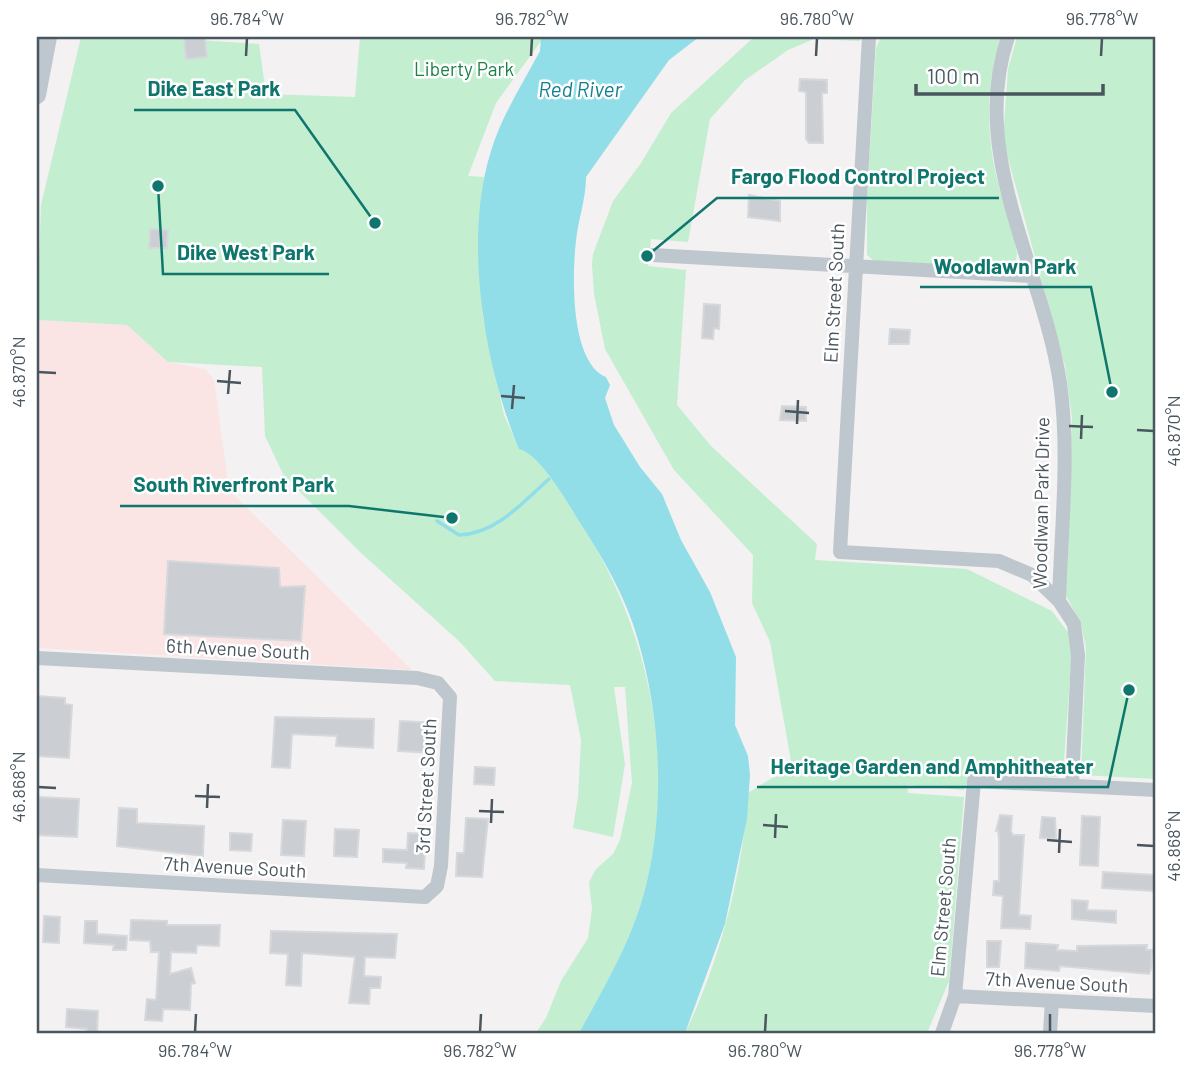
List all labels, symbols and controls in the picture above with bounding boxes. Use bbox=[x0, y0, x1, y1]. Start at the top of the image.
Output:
text: 96.784°W bbox=[210, 7, 284, 29]
text: 96.782°W bbox=[495, 7, 569, 29]
text: 96.780°W bbox=[780, 7, 854, 29]
text: 96.778°W bbox=[1066, 7, 1139, 29]
scale bar bbox=[916, 52, 1104, 96]
park label: Liberty Park bbox=[414, 57, 514, 80]
text: 100 m bbox=[927, 63, 980, 88]
callout: Dike East Park bbox=[134, 68, 295, 110]
text: Dike East Park bbox=[148, 75, 281, 100]
water label: Red River bbox=[538, 76, 622, 101]
callout: Fargo Flood Control Project bbox=[717, 156, 999, 198]
text: Fargo Flood Control Project bbox=[731, 163, 985, 188]
street label: Elm Street South bbox=[818, 223, 849, 363]
callout: Dike West Park bbox=[163, 232, 329, 274]
text: Dike West Park bbox=[177, 239, 315, 264]
callout: Woodlawn Park bbox=[920, 245, 1091, 287]
text: Woodlawn Park bbox=[933, 253, 1077, 278]
text: 46.870°N bbox=[7, 336, 29, 408]
text: 46.870°N bbox=[1162, 395, 1184, 467]
street label: Woodlwan Park Drive bbox=[1028, 417, 1053, 589]
callout: South Riverfront Park bbox=[120, 464, 349, 506]
text: South Riverfront Park bbox=[133, 471, 335, 496]
street label: 6th Avenue South bbox=[166, 633, 310, 664]
street label: 3rd Street South bbox=[410, 718, 441, 854]
callout: Heritage Garden and Amphitheater bbox=[757, 745, 1108, 787]
text: 46.868°N bbox=[7, 751, 29, 823]
text: Heritage Garden and Amphitheater bbox=[770, 753, 1094, 778]
text: 46.868°N bbox=[1162, 810, 1184, 882]
street label: Elm Street South bbox=[925, 836, 960, 978]
street label: 7th Avenue South bbox=[163, 851, 307, 882]
street label: 7th Avenue South bbox=[985, 966, 1129, 997]
text: 96.784°W bbox=[158, 1039, 232, 1061]
text: 96.782°W bbox=[443, 1039, 517, 1061]
text: 96.780°W bbox=[728, 1039, 802, 1061]
text: 96.778°W bbox=[1014, 1039, 1087, 1061]

